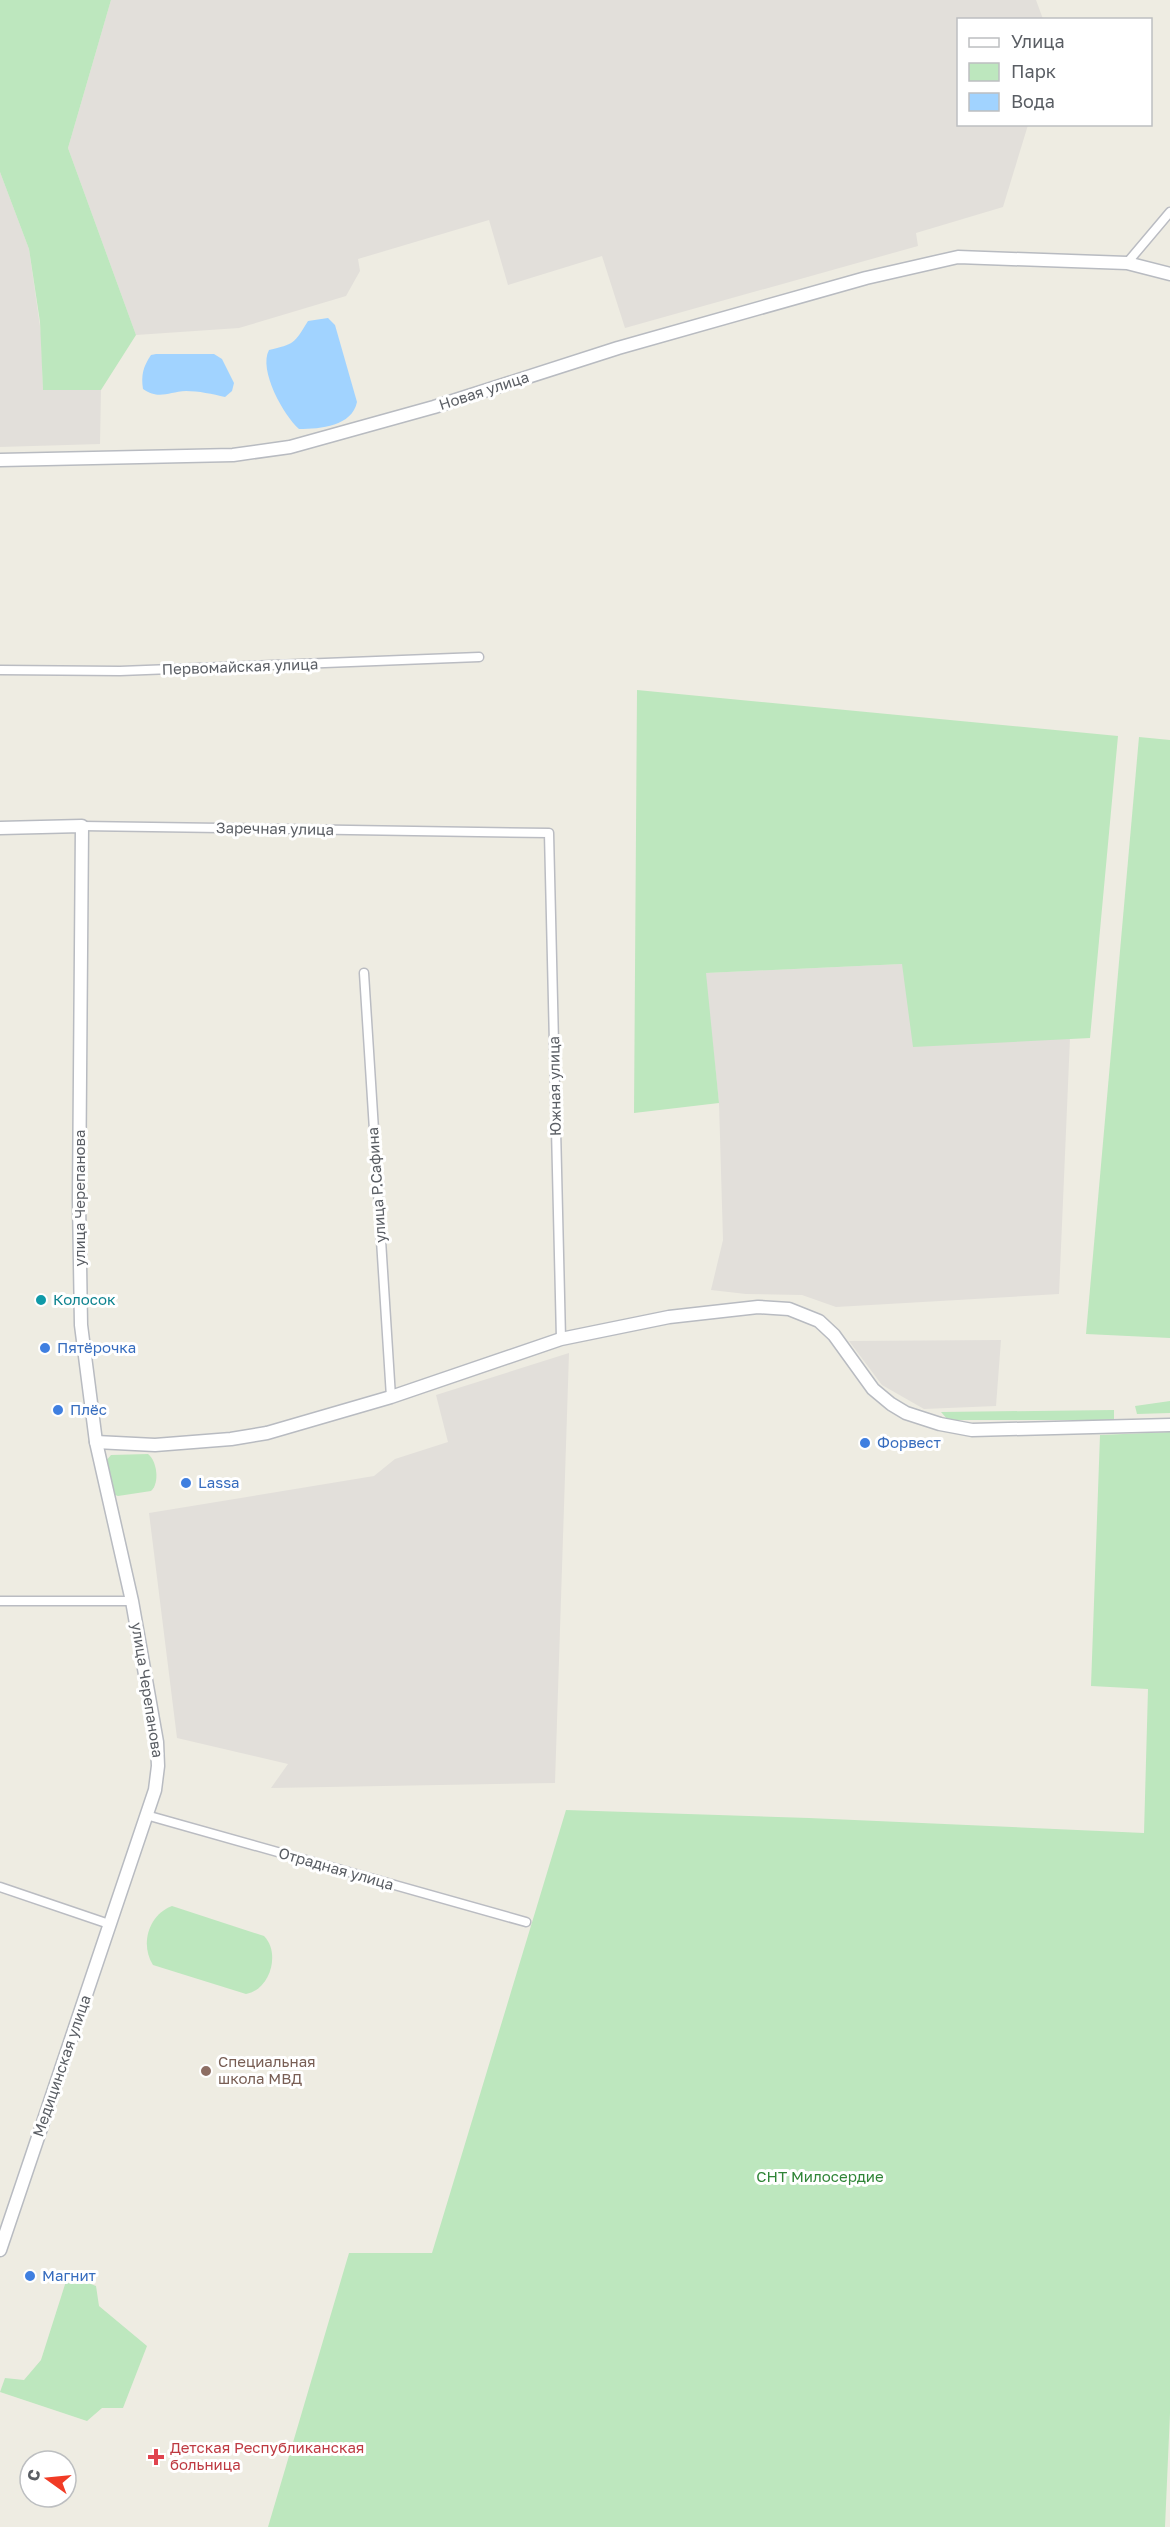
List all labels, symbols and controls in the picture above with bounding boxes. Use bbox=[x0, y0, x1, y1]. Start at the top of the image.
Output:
legend bbox=[957, 18, 1152, 126]
text: Улица bbox=[1011, 30, 1065, 52]
text: Парк bbox=[1011, 60, 1056, 82]
text: Вода bbox=[1011, 90, 1055, 112]
street label: Новая улица bbox=[436, 367, 531, 413]
street label: Первомайская улица bbox=[161, 654, 318, 678]
street label: Заречная улица bbox=[216, 818, 334, 838]
street label: Южная улица bbox=[544, 1036, 564, 1136]
street label: улица Р.Сафина bbox=[363, 1126, 389, 1244]
street label: улица Черепанова bbox=[70, 1130, 88, 1266]
place label: Колосок bbox=[53, 1290, 116, 1308]
marker: Колосок bbox=[34, 1293, 48, 1307]
place label: Пятёрочка bbox=[57, 1338, 136, 1356]
marker: Пятёрочка bbox=[38, 1341, 52, 1355]
place label: Плёс bbox=[70, 1400, 107, 1418]
marker: Плёс bbox=[51, 1403, 65, 1417]
place label: Форвест bbox=[877, 1433, 941, 1451]
marker: Форвест bbox=[858, 1436, 872, 1450]
place label: Lassa bbox=[198, 1473, 240, 1491]
marker: Lassa bbox=[179, 1476, 193, 1490]
street label: улица Черепанова bbox=[128, 1621, 168, 1759]
street label: Отрадная улица bbox=[277, 1843, 396, 1893]
street label: Медицинская улица bbox=[28, 1992, 94, 2139]
place label: Специальная школа МВД bbox=[218, 2052, 316, 2087]
marker: Специальная школа МВД bbox=[199, 2064, 213, 2078]
park label: СНТ Милосердие bbox=[756, 2167, 884, 2185]
place label: Магнит bbox=[42, 2266, 97, 2284]
marker: Магнит bbox=[23, 2269, 37, 2283]
place label: Детская Республиканская больница bbox=[170, 2438, 364, 2473]
marker: Детская Республиканская больница bbox=[147, 2448, 165, 2466]
north arrow bbox=[18, 2449, 78, 2509]
text: С bbox=[22, 2467, 45, 2483]

